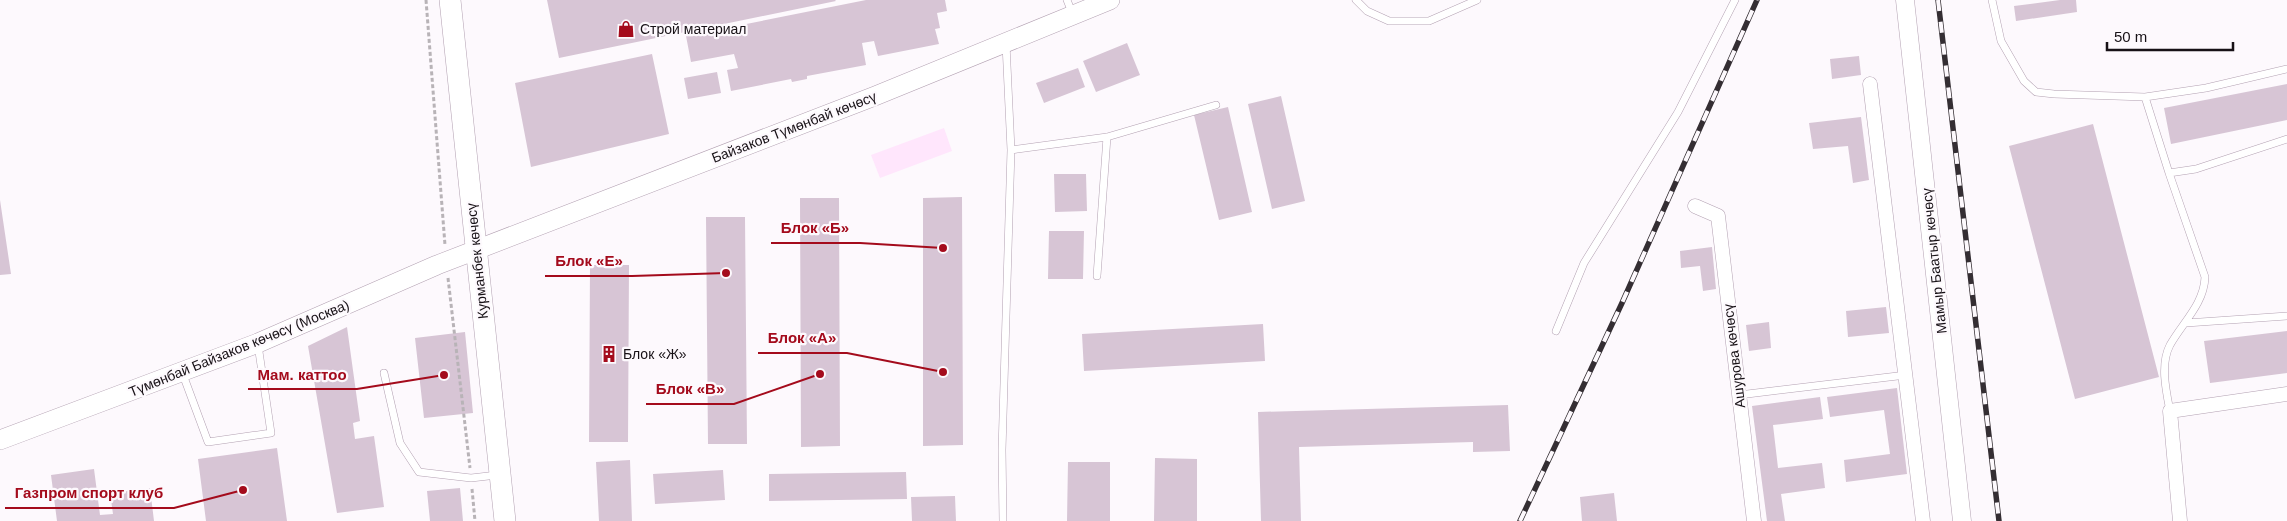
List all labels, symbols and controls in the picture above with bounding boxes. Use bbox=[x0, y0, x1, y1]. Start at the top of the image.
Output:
shop icon: Строй материал bbox=[616, 19, 636, 39]
scale bar bbox=[2107, 20, 2233, 52]
place label: Строй материал bbox=[640, 21, 747, 37]
text: 50 m bbox=[2114, 28, 2147, 45]
street label: Байзаков Түмөнбай көчөсү bbox=[709, 88, 879, 166]
street label: Мамыр Баатыр көчөсү bbox=[1918, 187, 1950, 335]
street label: Курманбек көчөсү bbox=[463, 202, 491, 320]
callout: Блок «Б» bbox=[771, 213, 860, 243]
text: Блок «Б» bbox=[781, 219, 849, 236]
callout: Блок «Е» bbox=[545, 246, 632, 276]
text: Блок «Е» bbox=[555, 252, 623, 269]
street label: Түмөнбай Байзаков көчөсү (Москва) bbox=[126, 296, 352, 400]
street label: Ашурова көчөсү bbox=[1720, 303, 1748, 409]
callout: Блок «А» bbox=[758, 323, 847, 353]
text: Блок «А» bbox=[768, 329, 836, 346]
building icon: Блок «Ж» bbox=[599, 344, 619, 364]
place label: Блок «Ж» bbox=[623, 346, 687, 362]
callout: Мам. каттоо bbox=[248, 359, 357, 389]
text: Мам. каттоо bbox=[257, 366, 347, 383]
callout: Блок «В» bbox=[646, 374, 734, 404]
text: Блок «В» bbox=[656, 380, 724, 397]
callout: Газпром спорт клуб bbox=[5, 478, 174, 508]
text: Газпром спорт клуб bbox=[15, 484, 163, 501]

